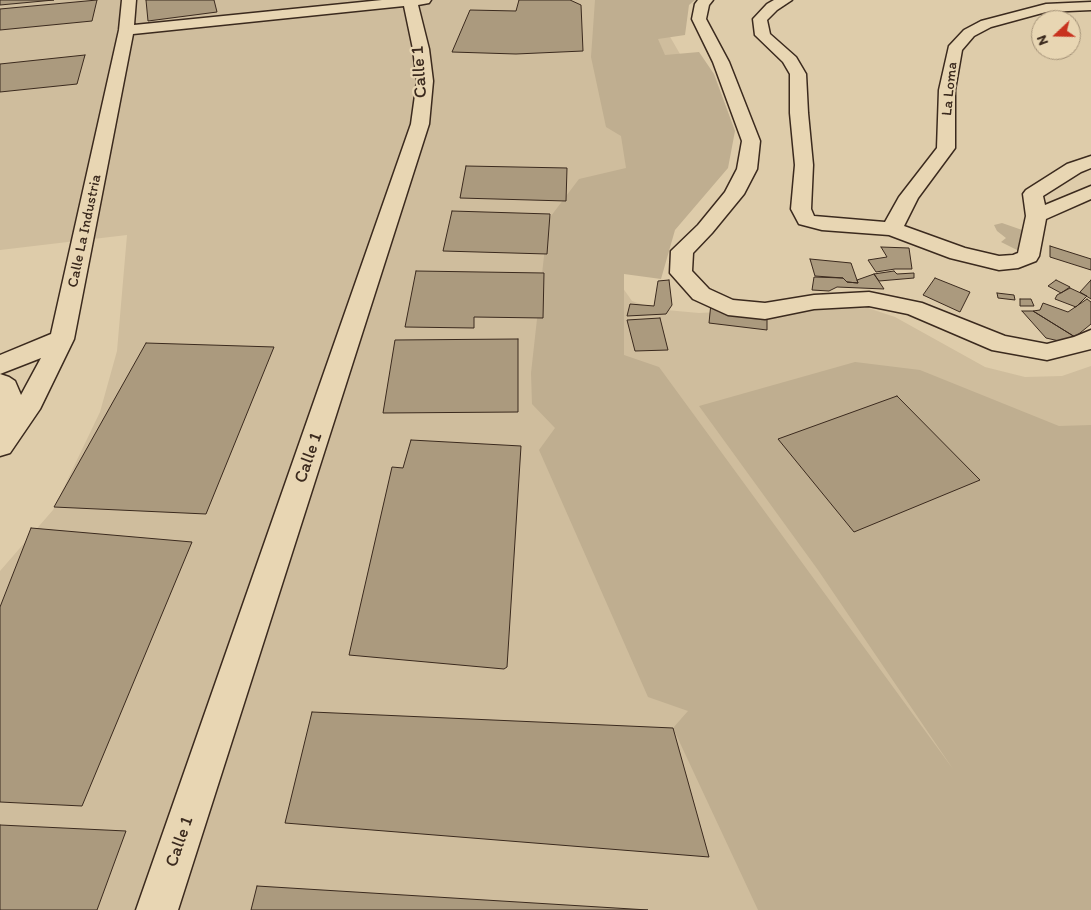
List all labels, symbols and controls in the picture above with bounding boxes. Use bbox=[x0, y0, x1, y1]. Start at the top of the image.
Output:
north arrow bbox=[1031, 10, 1081, 60]
text: N bbox=[1033, 33, 1052, 48]
street label: Calle 1 bbox=[407, 45, 433, 99]
street label: La Loma bbox=[938, 61, 962, 117]
street label: Calle La Industria bbox=[64, 173, 106, 289]
street label: Calle 1 bbox=[290, 430, 328, 486]
street label: Calle 1 bbox=[161, 814, 199, 870]

